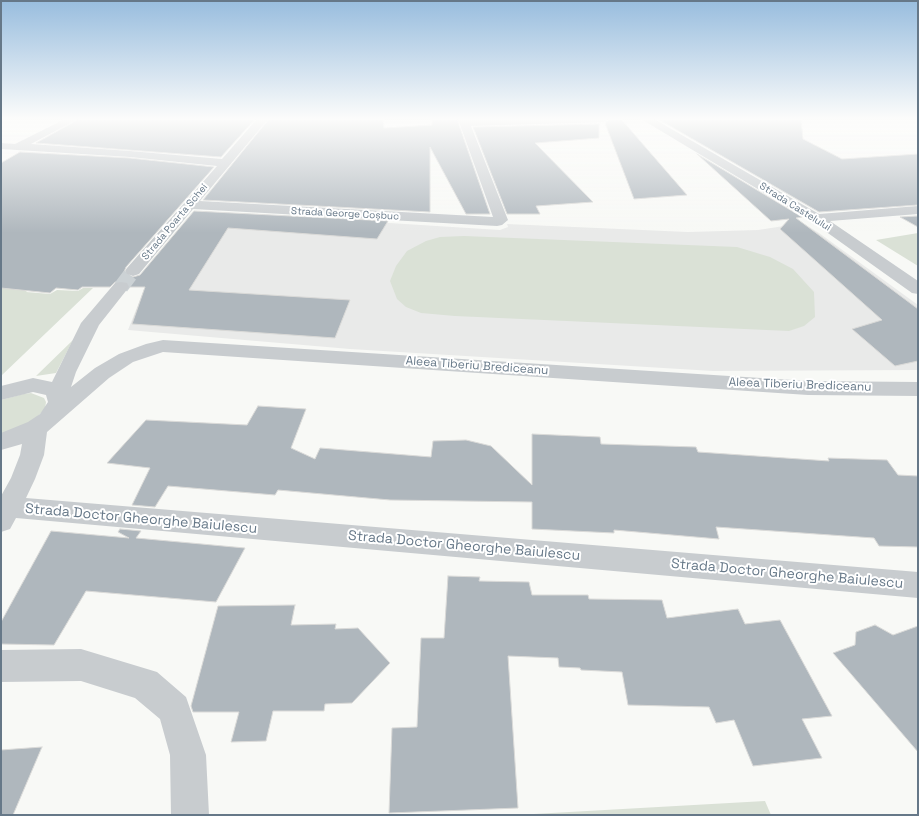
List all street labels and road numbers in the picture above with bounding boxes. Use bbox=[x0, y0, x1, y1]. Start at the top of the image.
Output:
street label: Strada Castelului bbox=[757, 180, 833, 234]
street label: Strada Poarta Schei bbox=[140, 181, 210, 263]
street label: Strada George Coșbuc bbox=[291, 205, 399, 223]
street label: Aleea Tiberiu Brediceanu bbox=[405, 354, 549, 378]
street label: Aleea Tiberiu Brediceanu bbox=[728, 375, 872, 395]
street label: Strada Doctor Gheorghe Baiulescu bbox=[24, 500, 258, 538]
street label: Strada Doctor Gheorghe Baiulescu bbox=[347, 527, 581, 565]
street label: Strada Doctor Gheorghe Baiulescu bbox=[670, 555, 904, 593]

